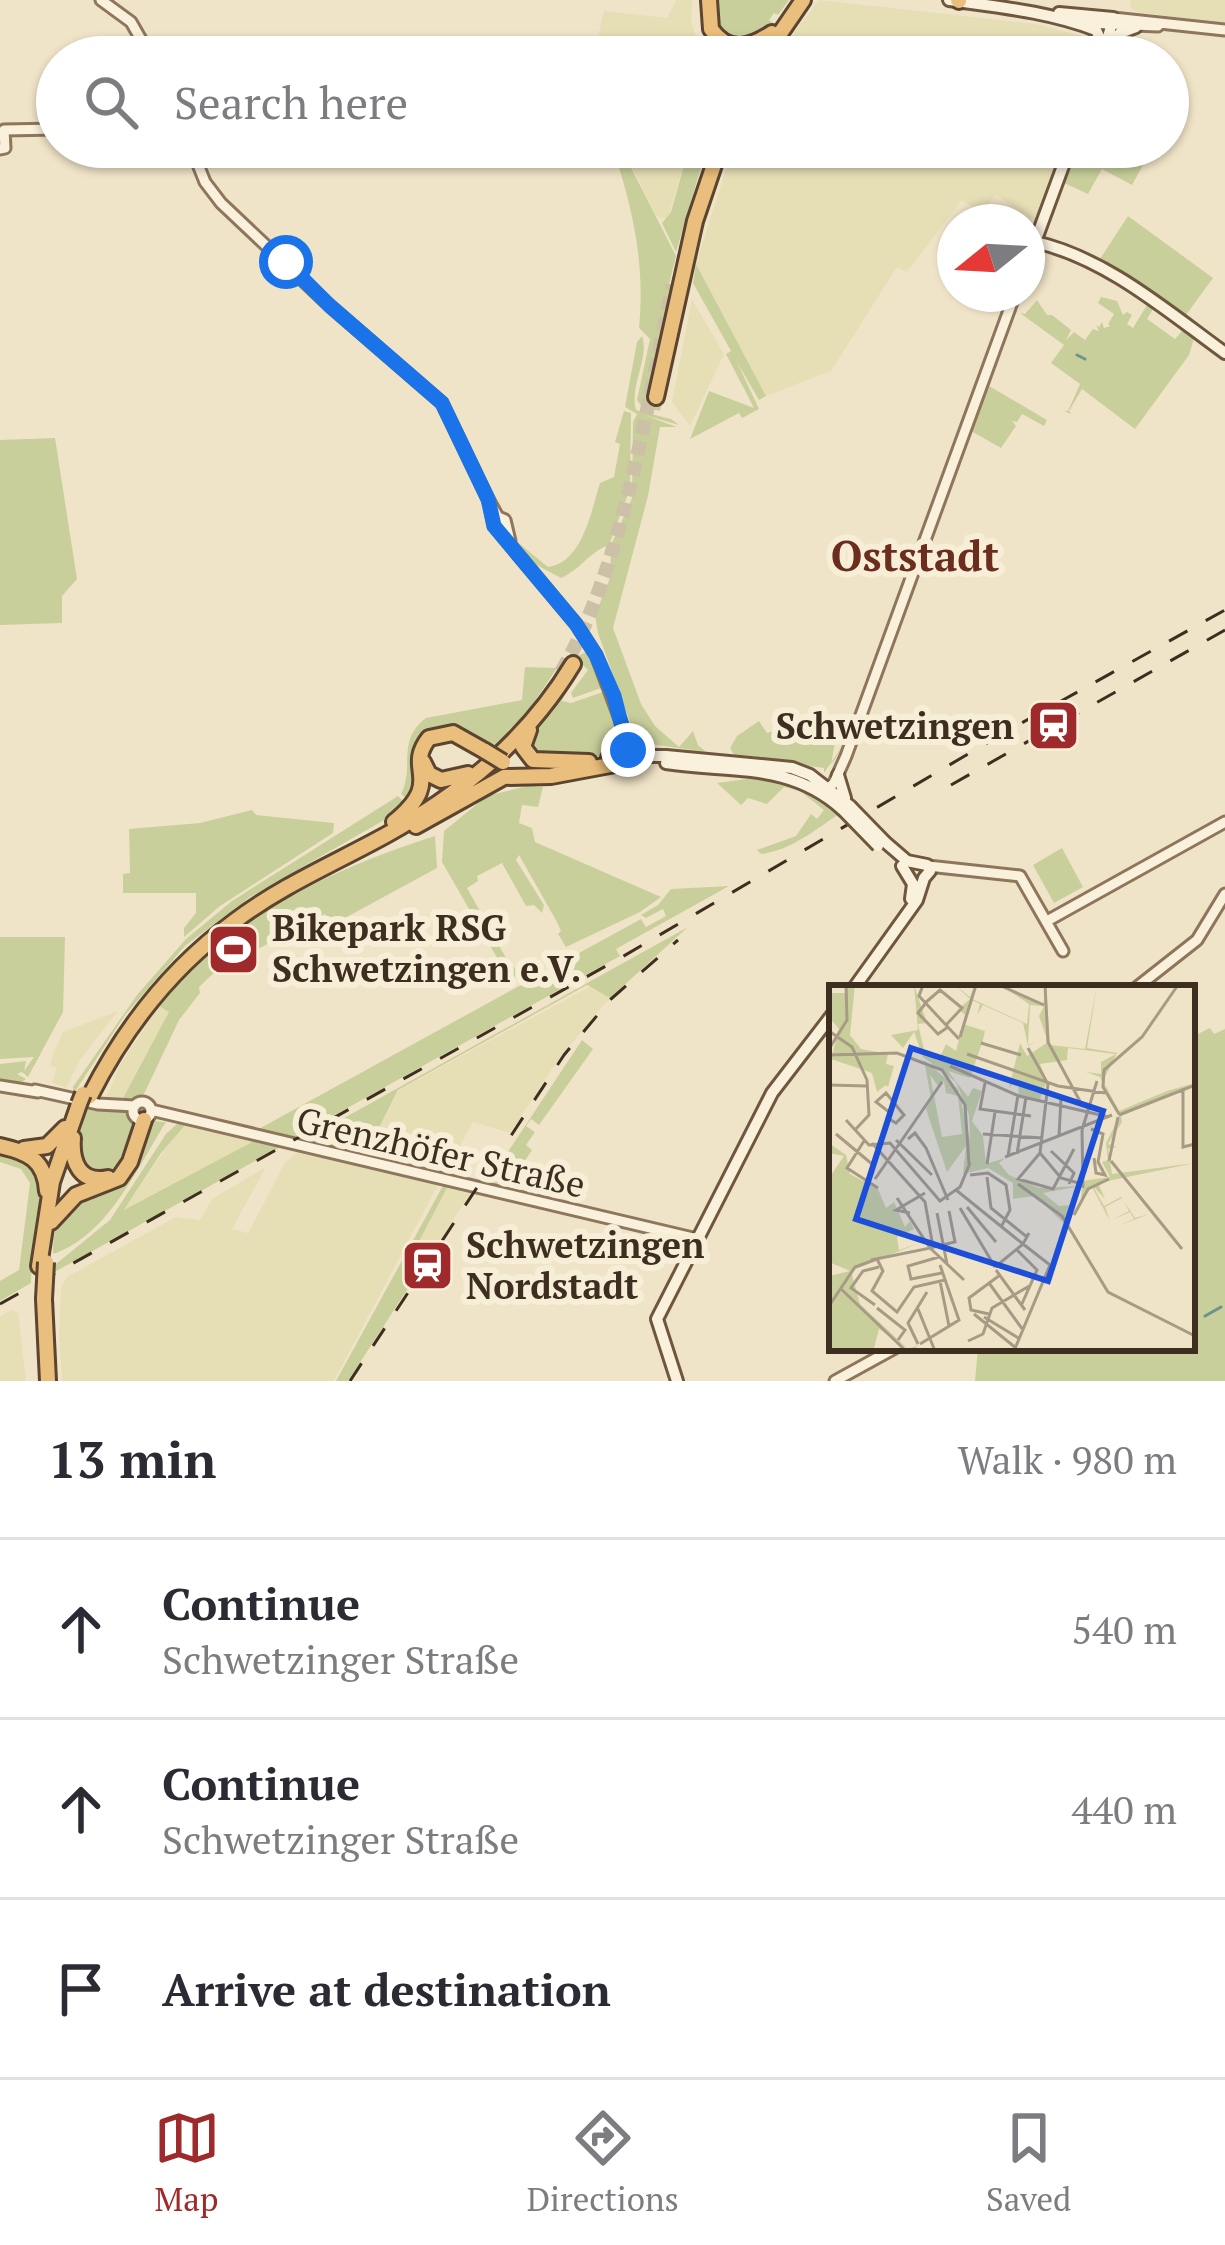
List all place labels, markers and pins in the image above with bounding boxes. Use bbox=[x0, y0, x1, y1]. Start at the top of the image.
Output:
station icon: Schwetzingen bbox=[1025, 698, 1081, 754]
place label: Schwetzingen bbox=[776, 702, 1014, 749]
place label: Bikepark RSG Schwetzingen e.V. bbox=[272, 904, 581, 992]
sports icon: Bikepark RSG Schwetzingen e.V. bbox=[205, 921, 261, 977]
place label: Schwetzingen Nordstadt bbox=[466, 1221, 704, 1309]
station icon: Schwetzingen Nordstadt bbox=[399, 1238, 455, 1294]

